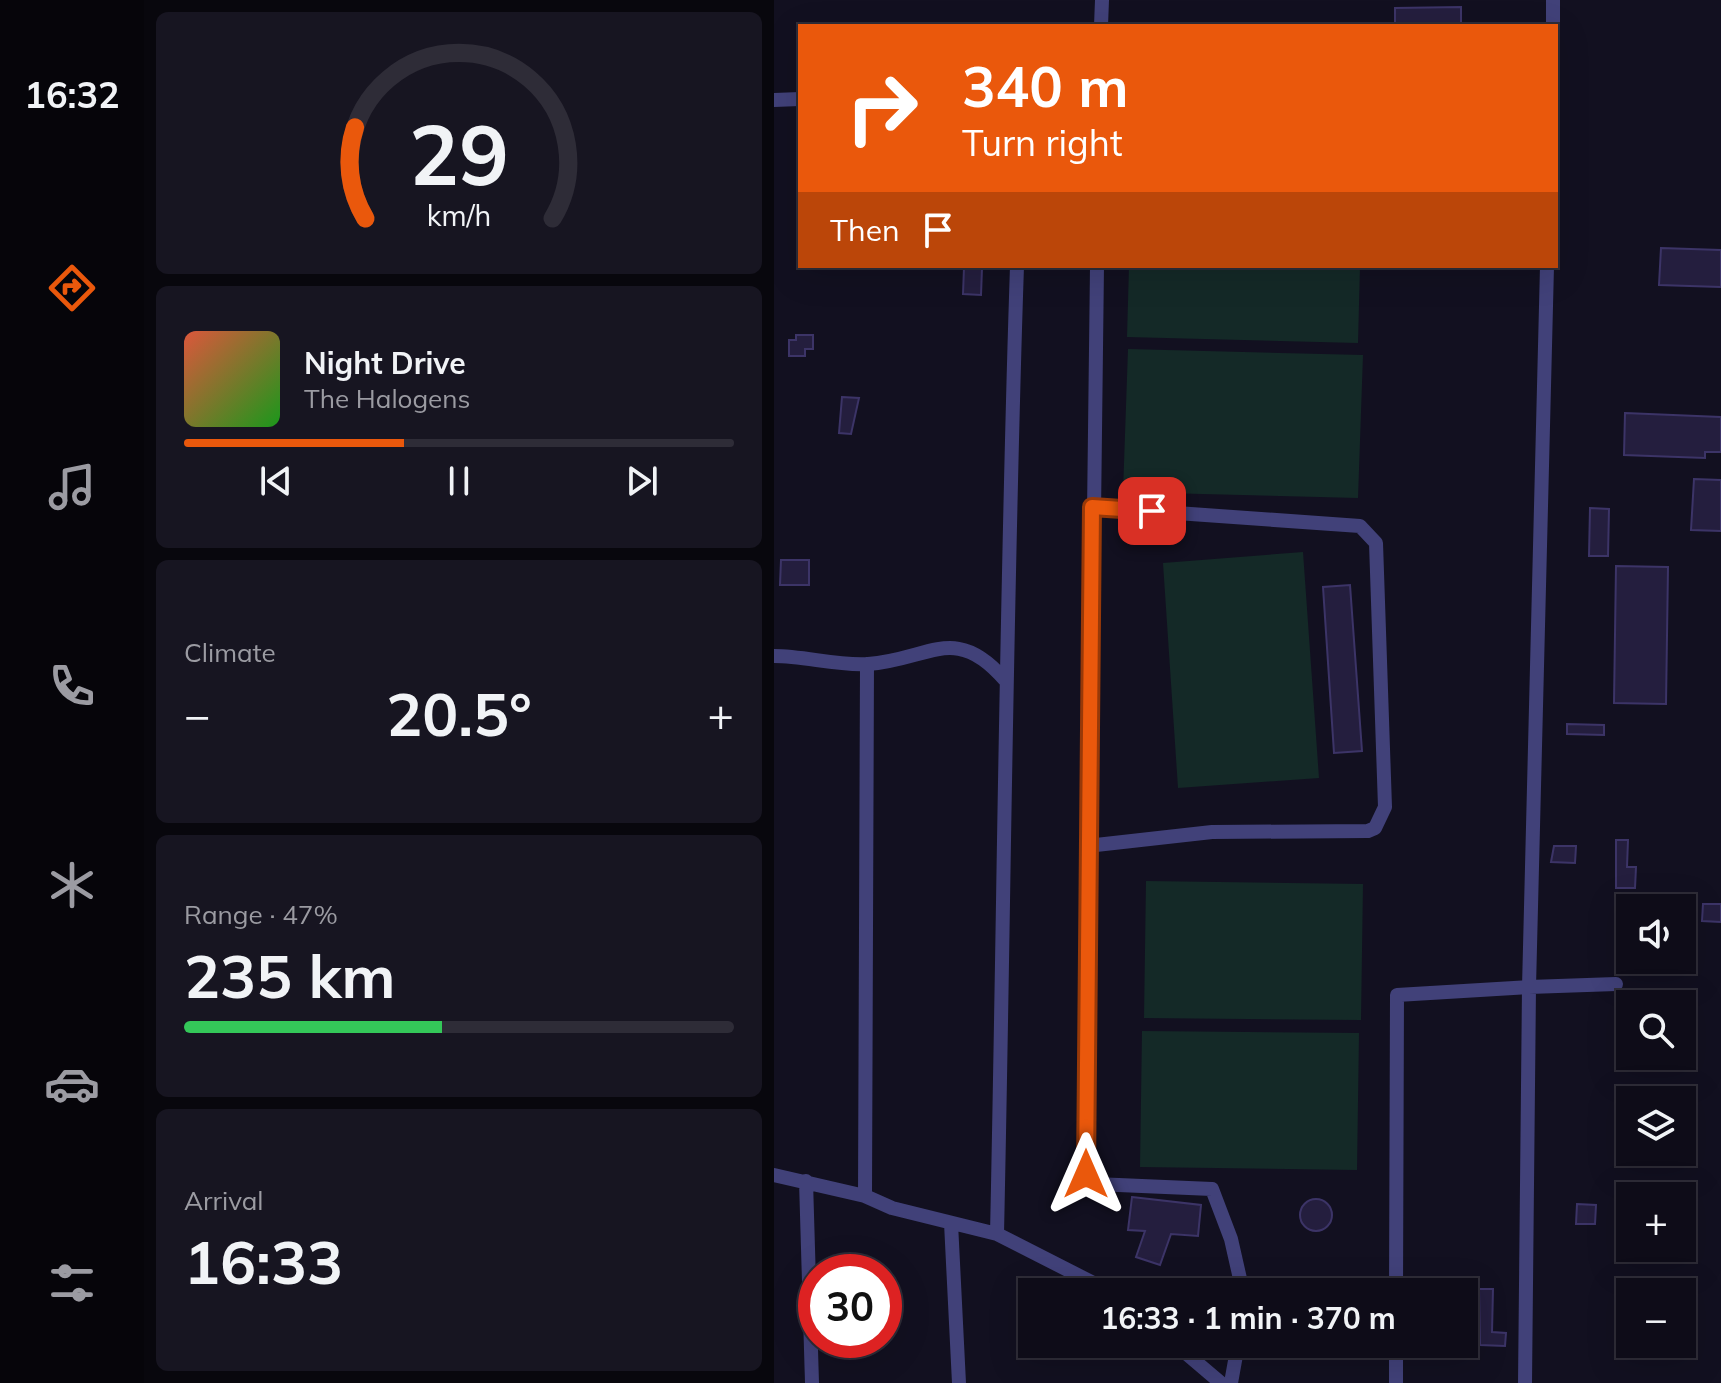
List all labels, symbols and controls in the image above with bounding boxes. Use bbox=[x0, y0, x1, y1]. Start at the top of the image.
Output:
text: 340 m bbox=[962, 51, 1129, 121]
icon: right bbox=[830, 56, 934, 160]
text: 16:32 bbox=[24, 72, 120, 117]
text: 29 bbox=[409, 101, 509, 206]
text: Turn right bbox=[962, 120, 1123, 165]
text: km/h bbox=[427, 197, 491, 233]
icon: arrive bbox=[916, 208, 960, 252]
text: Then bbox=[830, 211, 900, 249]
icon: directions bbox=[44, 260, 100, 316]
text: Night Drive bbox=[304, 344, 466, 382]
text: The Halogens bbox=[304, 382, 470, 415]
icon: music bbox=[44, 459, 100, 515]
icon: previous bbox=[254, 459, 298, 503]
icon: pause bbox=[437, 459, 481, 503]
icon: next bbox=[620, 459, 664, 503]
pin bbox=[1118, 477, 1186, 545]
icon: arrive bbox=[1130, 489, 1174, 533]
text: Climate bbox=[184, 636, 276, 669]
icon: phone bbox=[44, 658, 100, 714]
text: 20.5° bbox=[386, 676, 532, 751]
text: − bbox=[184, 687, 210, 742]
text: + bbox=[708, 687, 734, 742]
icon: climate bbox=[44, 857, 100, 913]
map controls bbox=[1616, 894, 1696, 1358]
button: sound bbox=[1616, 894, 1696, 974]
text: Range · 47% bbox=[184, 898, 338, 931]
text: 235 km bbox=[184, 938, 396, 1013]
button: search bbox=[1616, 990, 1696, 1070]
icon: car bbox=[44, 1056, 100, 1112]
button: layers bbox=[1616, 1086, 1696, 1166]
position arrow bbox=[1044, 1132, 1128, 1216]
button: + bbox=[1616, 1182, 1696, 1262]
text: Arrival bbox=[184, 1184, 264, 1217]
text: 16:33 bbox=[184, 1224, 343, 1299]
speed limit sign: 30 bbox=[798, 1254, 902, 1358]
icon: filters bbox=[44, 1255, 100, 1311]
button: − bbox=[1616, 1278, 1696, 1358]
text: 16:33 · 1 min · 370 m bbox=[1100, 1299, 1396, 1337]

